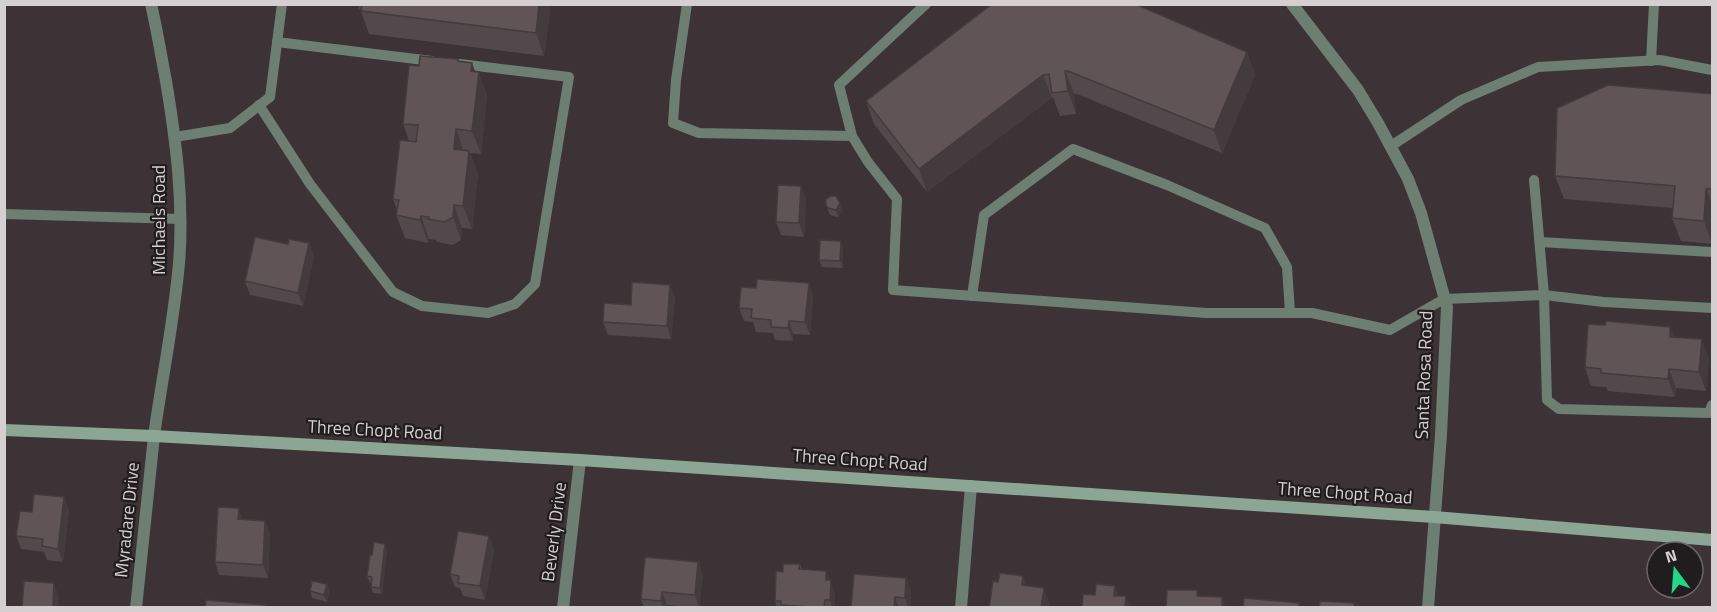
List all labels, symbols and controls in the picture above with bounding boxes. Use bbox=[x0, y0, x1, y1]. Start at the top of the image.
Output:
street label: Michaels Road bbox=[145, 165, 172, 275]
street label: Santa Rosa Road bbox=[1408, 310, 1439, 440]
street label: Three Chopt Road bbox=[307, 412, 443, 447]
street label: Three Chopt Road bbox=[792, 441, 928, 478]
street label: Myradare Drive bbox=[107, 461, 146, 579]
street label: Three Chopt Road bbox=[1277, 474, 1413, 511]
street label: Beverly Drive bbox=[534, 481, 573, 583]
north arrow bbox=[1645, 540, 1705, 600]
text: N bbox=[1662, 543, 1680, 569]

